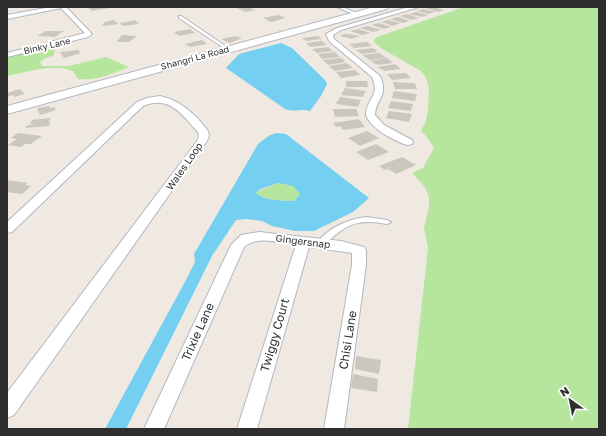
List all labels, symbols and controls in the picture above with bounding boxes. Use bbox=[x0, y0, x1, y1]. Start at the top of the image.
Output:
street label: Binky Lane bbox=[23, 35, 71, 56]
street label: Shangri La Road bbox=[160, 43, 230, 72]
street label: Wales Loop bbox=[163, 140, 205, 192]
street label: Gingersnap bbox=[275, 232, 331, 250]
street label: Twiggy Court bbox=[257, 296, 292, 374]
street label: Trixie Lane bbox=[178, 300, 217, 363]
street label: Chisi Lane bbox=[335, 309, 360, 370]
north arrow bbox=[550, 380, 590, 420]
text: N bbox=[557, 383, 571, 399]

